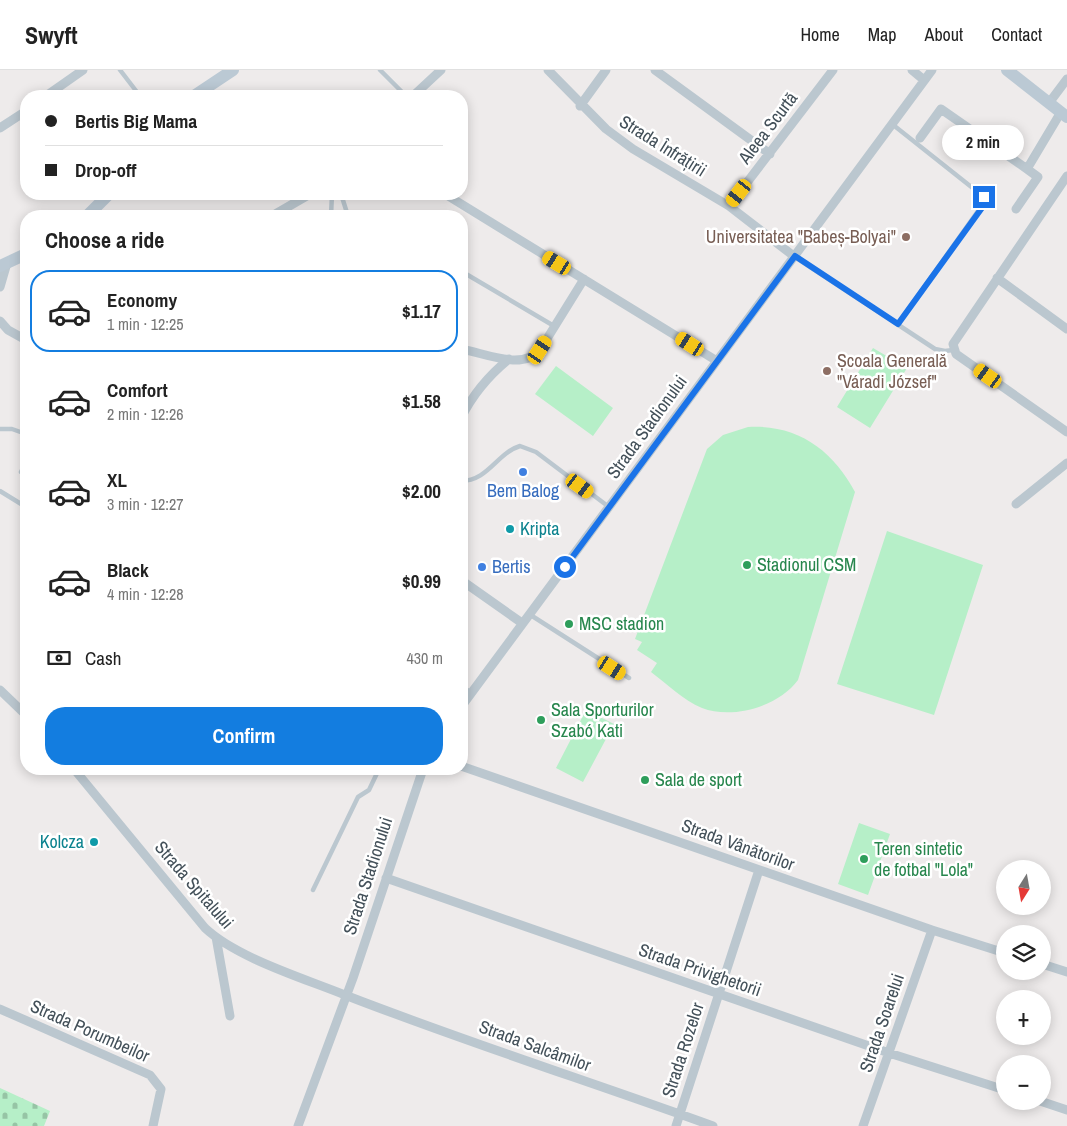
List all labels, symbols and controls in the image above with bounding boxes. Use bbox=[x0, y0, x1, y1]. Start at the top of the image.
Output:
text: Swyft bbox=[25, 19, 78, 51]
text: Home bbox=[800, 22, 840, 47]
text: Map bbox=[868, 22, 897, 47]
text: About bbox=[925, 22, 963, 47]
text: Contact bbox=[991, 22, 1042, 47]
street label: Aleea Scurtă bbox=[732, 86, 803, 170]
text: Bertis Big Mama bbox=[75, 108, 197, 134]
street label: Strada Înfrățirii bbox=[615, 109, 712, 182]
callout: 2 min bbox=[943, 124, 1025, 160]
text: 2 min bbox=[966, 131, 1000, 153]
text: Drop-off bbox=[75, 157, 136, 183]
car bbox=[723, 177, 754, 209]
route end bbox=[973, 186, 995, 208]
place label: Universitatea "Babeș-Bolyai" bbox=[706, 224, 896, 249]
text: Choose a ride bbox=[45, 225, 164, 255]
marker: Universitatea "Babeș-Bolyai" bbox=[900, 231, 912, 243]
car bbox=[540, 249, 573, 277]
text: Economy bbox=[107, 287, 177, 313]
icon: car bbox=[47, 289, 92, 334]
text: $1.17 bbox=[402, 298, 441, 324]
text: 1 min · 12:25 bbox=[107, 313, 184, 335]
car bbox=[673, 330, 706, 358]
car bbox=[525, 333, 554, 367]
place label: Școala Generală "Váradi József" bbox=[837, 348, 947, 394]
car bbox=[971, 361, 1004, 391]
marker: Școala Generală "Váradi József" bbox=[821, 365, 833, 377]
street label: Strada Stadionului bbox=[601, 370, 693, 484]
text: Comfort bbox=[107, 377, 168, 403]
icon: car bbox=[47, 379, 92, 424]
text: $1.58 bbox=[402, 388, 441, 414]
text: 2 min · 12:26 bbox=[107, 403, 184, 425]
marker: Bem Balog bbox=[517, 466, 529, 478]
text: XL bbox=[107, 467, 127, 493]
icon: car bbox=[47, 469, 92, 514]
car bbox=[563, 471, 596, 501]
text: $2.00 bbox=[402, 478, 441, 504]
place label: Bem Balog bbox=[487, 478, 560, 503]
text: 3 min · 12:27 bbox=[107, 493, 184, 515]
place label: Kripta bbox=[520, 516, 559, 541]
marker: Kripta bbox=[504, 523, 516, 535]
place label: Stadionul CSM bbox=[757, 552, 856, 577]
place label: Bertis bbox=[492, 554, 531, 579]
route start bbox=[554, 556, 576, 578]
text: Black bbox=[107, 557, 149, 583]
icon: car bbox=[47, 559, 92, 604]
marker: Stadionul CSM bbox=[741, 559, 753, 571]
marker: Bertis bbox=[476, 561, 488, 573]
text: $0.99 bbox=[402, 568, 441, 594]
text: 4 min · 12:28 bbox=[107, 583, 184, 605]
place label: MSC stadion bbox=[579, 611, 664, 636]
marker: MSC stadion bbox=[563, 618, 575, 630]
icon: cash bbox=[45, 644, 73, 672]
text: Cash bbox=[85, 645, 121, 671]
text: 430 m bbox=[407, 647, 443, 669]
car bbox=[595, 654, 628, 682]
place label: Sala Sporturilor Szabó Kati bbox=[551, 697, 654, 743]
button: Confirm bbox=[45, 707, 443, 765]
marker: Sala Sporturilor Szabó Kati bbox=[535, 714, 547, 726]
place label: Sala de sport bbox=[655, 767, 742, 792]
marker: Sala de sport bbox=[639, 774, 651, 786]
street label: Strada Vânătorilor bbox=[678, 812, 798, 877]
street label: Strada Stadionului bbox=[337, 814, 398, 938]
place label: Kolcza bbox=[40, 829, 84, 854]
street label: Strada Spitalului bbox=[149, 835, 240, 934]
marker: Kolcza bbox=[88, 836, 100, 848]
place label: Teren sintetic de fotbal "Lola" bbox=[874, 836, 973, 882]
marker: Teren sintetic de fotbal "Lola" bbox=[858, 853, 870, 865]
north arrow bbox=[996, 860, 1051, 915]
map controls bbox=[996, 860, 1051, 1110]
button: layers bbox=[996, 925, 1051, 980]
street label: Strada Privighetorii bbox=[636, 937, 765, 1002]
street label: Strada Soarelui bbox=[853, 970, 910, 1075]
button: + bbox=[996, 990, 1051, 1045]
street label: Strada Porumbeilor bbox=[27, 993, 154, 1068]
street label: Strada Rozelor bbox=[655, 999, 710, 1101]
street label: Strada Salcâmilor bbox=[476, 1014, 595, 1077]
button: − bbox=[996, 1055, 1051, 1110]

